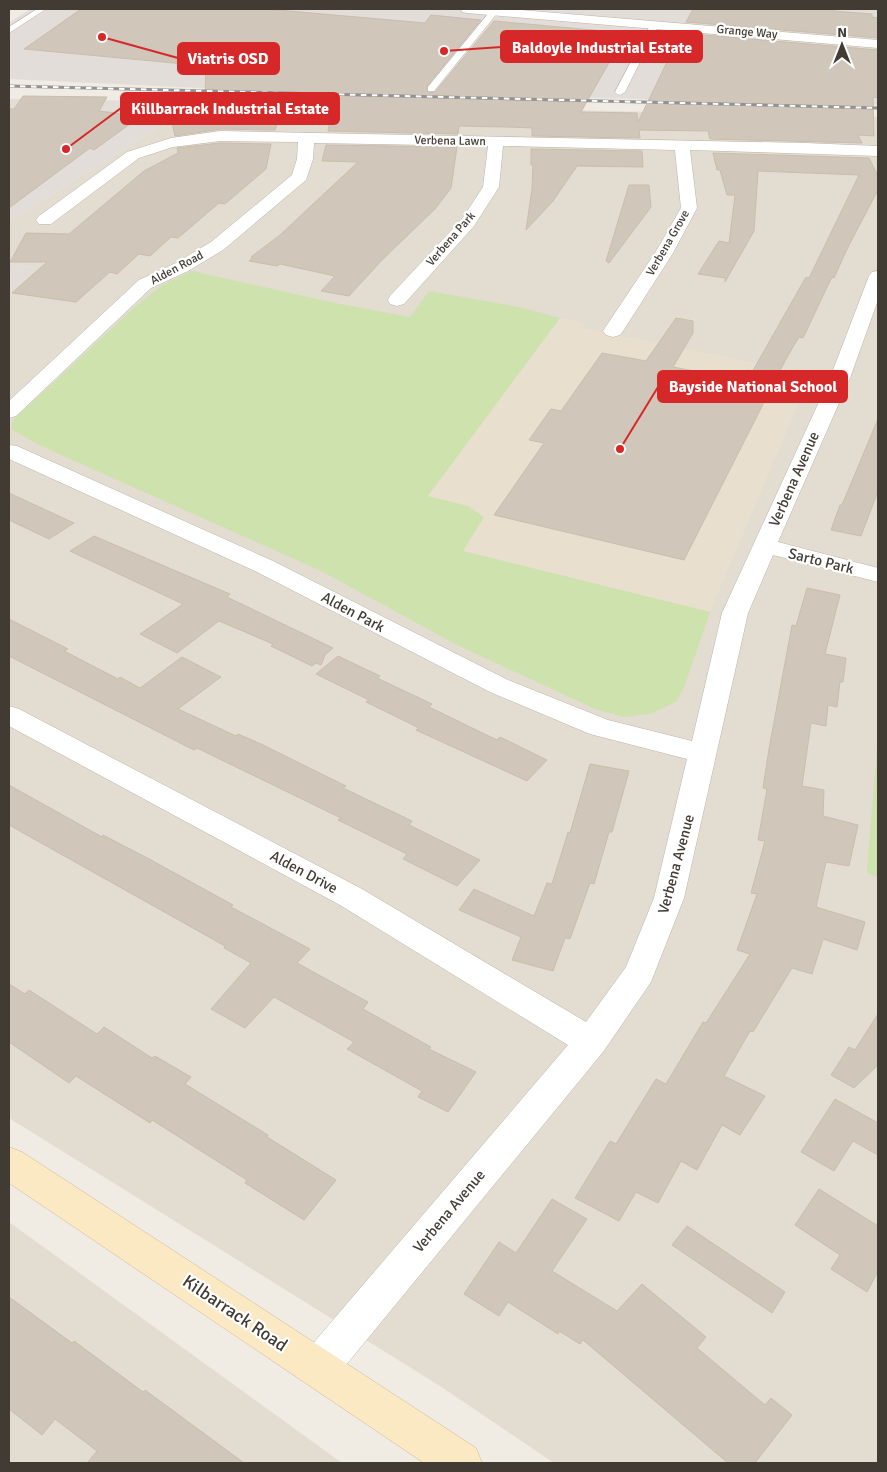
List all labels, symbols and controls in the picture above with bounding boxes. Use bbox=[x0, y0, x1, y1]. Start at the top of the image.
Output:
north arrow bbox=[817, 20, 867, 70]
street label: Grange Way bbox=[716, 22, 778, 42]
text: N bbox=[837, 24, 847, 41]
callout: Baldoyle Industrial Estate bbox=[501, 31, 702, 62]
text: Baldoyle Industrial Estate bbox=[512, 38, 692, 58]
callout: Viatris OSD bbox=[178, 43, 279, 74]
text: Viatris OSD bbox=[188, 49, 269, 69]
callout: Killbarrack Industrial Estate bbox=[121, 93, 339, 124]
text: Killbarrack Industrial Estate bbox=[131, 99, 329, 119]
street label: Verbena Lawn bbox=[414, 133, 486, 149]
street label: Verbena Grove bbox=[643, 207, 693, 279]
street label: Verbena Park bbox=[423, 209, 479, 269]
street label: Alden Road bbox=[148, 248, 206, 288]
callout: Bayside National School bbox=[658, 371, 847, 402]
text: Bayside National School bbox=[669, 377, 837, 397]
street label: Verbena Avenue bbox=[765, 429, 823, 529]
street label: Sarto Park bbox=[786, 544, 856, 578]
street label: Alden Park bbox=[318, 588, 388, 636]
street label: Verbena Avenue bbox=[654, 812, 698, 916]
street label: Alden Drive bbox=[267, 847, 341, 897]
street label: Verbena Avenue bbox=[409, 1166, 489, 1256]
street label: Kilbarrack Road bbox=[178, 1270, 292, 1356]

